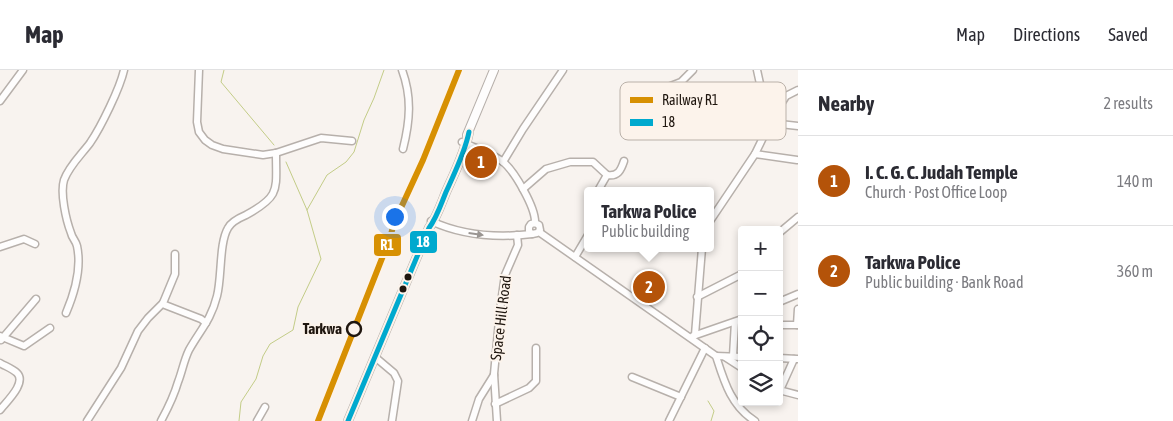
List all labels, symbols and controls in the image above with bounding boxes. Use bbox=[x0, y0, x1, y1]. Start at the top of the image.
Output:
text: Map bbox=[25, 21, 64, 48]
text: Map bbox=[956, 24, 985, 45]
text: Directions bbox=[1013, 24, 1080, 45]
text: Saved bbox=[1108, 24, 1148, 45]
legend bbox=[620, 82, 786, 140]
text: Nearby bbox=[818, 91, 874, 115]
text: Railway R1 bbox=[662, 92, 718, 108]
text: 2 results bbox=[1103, 94, 1153, 112]
text: 18 bbox=[662, 114, 676, 130]
pin: 1 bbox=[465, 143, 497, 181]
text: I. C. G. C. Judah Temple bbox=[865, 161, 1018, 183]
text: 1 bbox=[830, 172, 838, 190]
text: 140 m bbox=[1117, 172, 1153, 190]
text: Church · Post Office Loop bbox=[865, 183, 1007, 201]
popup bbox=[584, 187, 714, 252]
text: Tarkwa Police bbox=[601, 200, 697, 222]
your location bbox=[382, 204, 408, 230]
text: Public building bbox=[601, 222, 689, 240]
map controls bbox=[738, 226, 783, 406]
button: + bbox=[738, 226, 783, 271]
line badge: 18 bbox=[409, 230, 438, 254]
one-way arrow bbox=[468, 230, 484, 238]
line badge: R1 bbox=[373, 233, 402, 257]
text: 18 bbox=[416, 234, 430, 250]
text: R1 bbox=[380, 237, 394, 253]
text: Tarkwa Police bbox=[865, 251, 961, 273]
text: 2 bbox=[830, 262, 838, 280]
text: 360 m bbox=[1117, 262, 1153, 280]
pin: 2 bbox=[633, 268, 665, 306]
button: − bbox=[738, 271, 783, 316]
unlabelled marker bbox=[403, 272, 413, 282]
text: Public building · Bank Road bbox=[865, 273, 1024, 291]
street label: Space Hill Road bbox=[487, 274, 514, 361]
unlabelled marker bbox=[398, 284, 408, 294]
button: locate bbox=[738, 316, 783, 361]
place label: Tarkwa bbox=[303, 320, 342, 337]
marker: Tarkwa bbox=[346, 321, 362, 337]
button: layers bbox=[738, 361, 783, 406]

